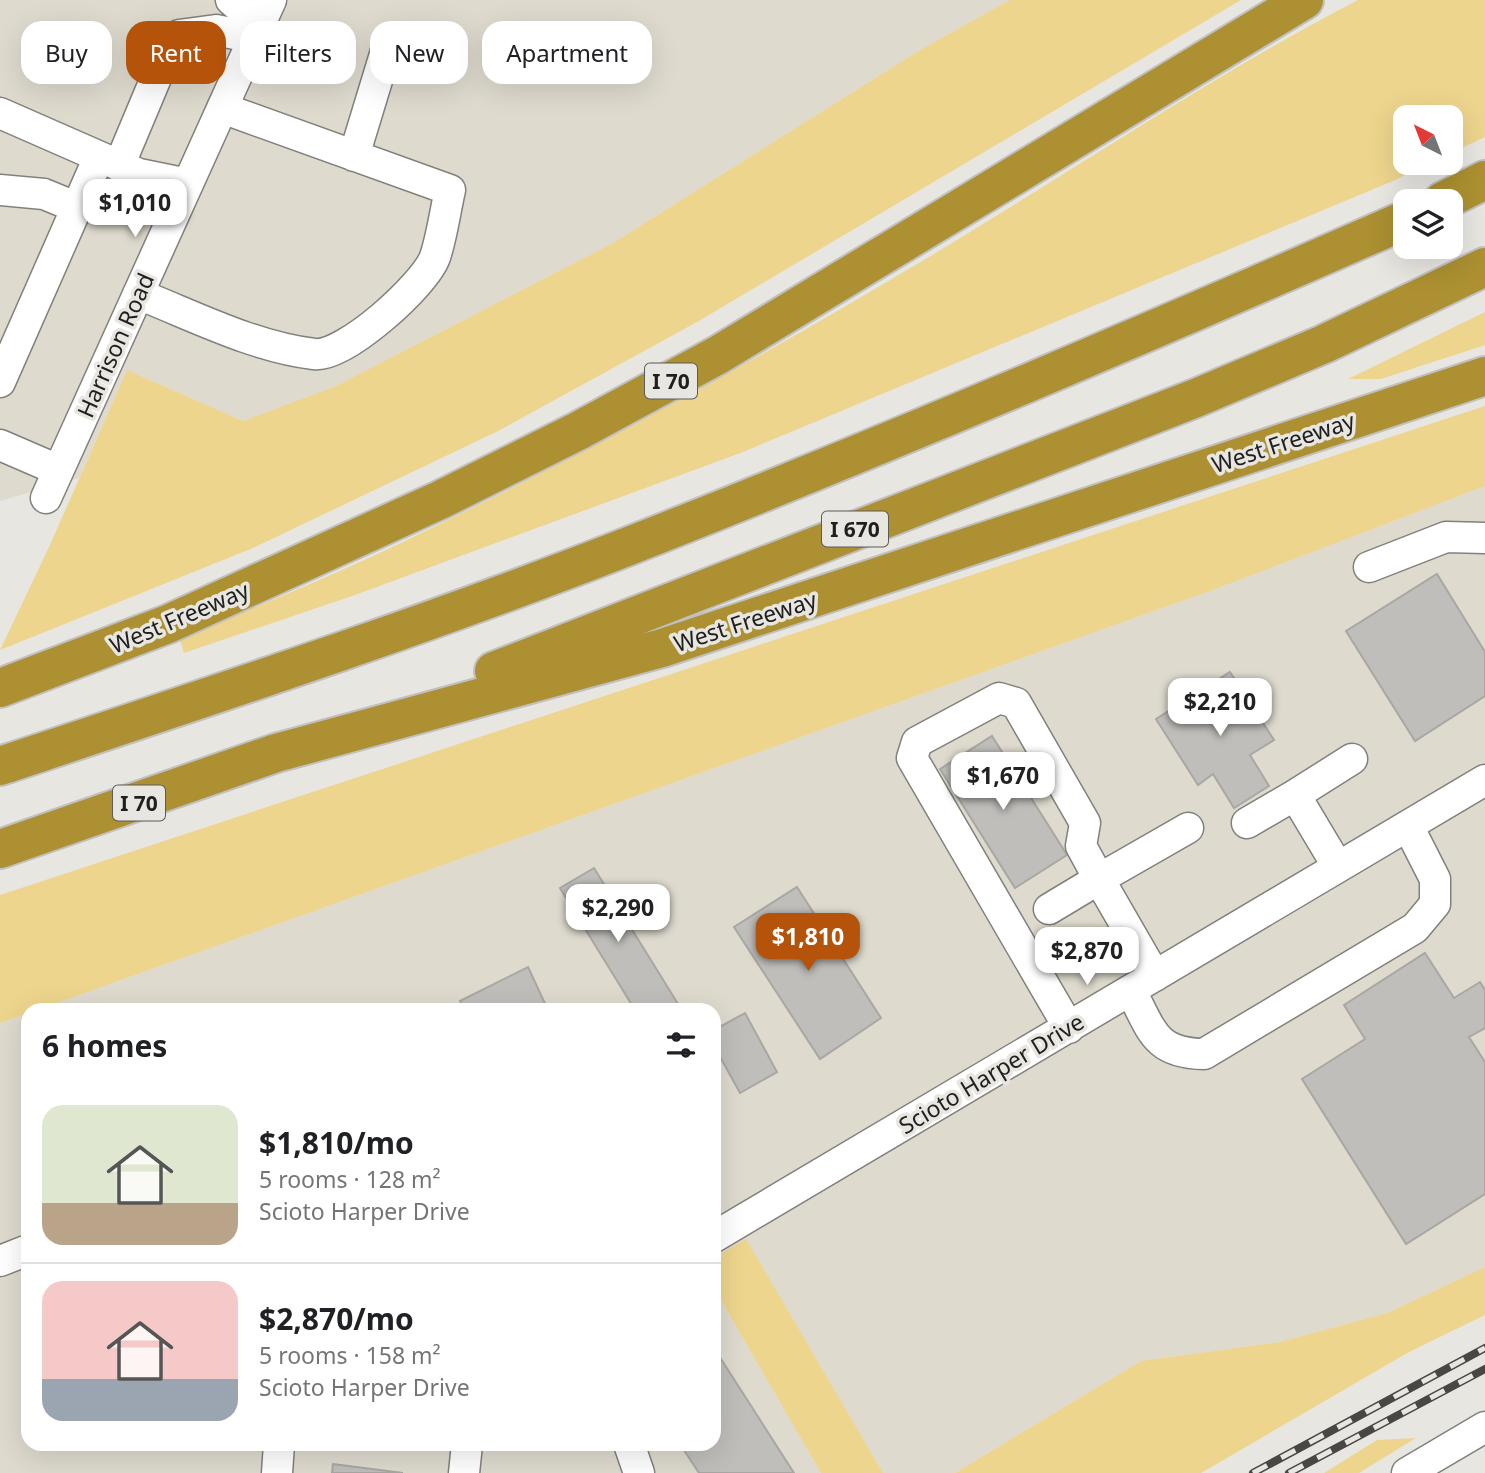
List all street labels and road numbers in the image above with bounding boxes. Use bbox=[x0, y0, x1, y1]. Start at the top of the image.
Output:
street label: Harrison Road bbox=[69, 268, 161, 422]
road number: I 70 bbox=[645, 364, 697, 398]
street label: West Freeway bbox=[1207, 404, 1359, 480]
road number: I 670 bbox=[822, 512, 888, 546]
street label: West Freeway bbox=[104, 573, 254, 661]
street label: West Freeway bbox=[669, 583, 821, 659]
road number: I 70 bbox=[113, 786, 165, 820]
street label: Scioto Harper Drive bbox=[892, 1005, 1090, 1141]

